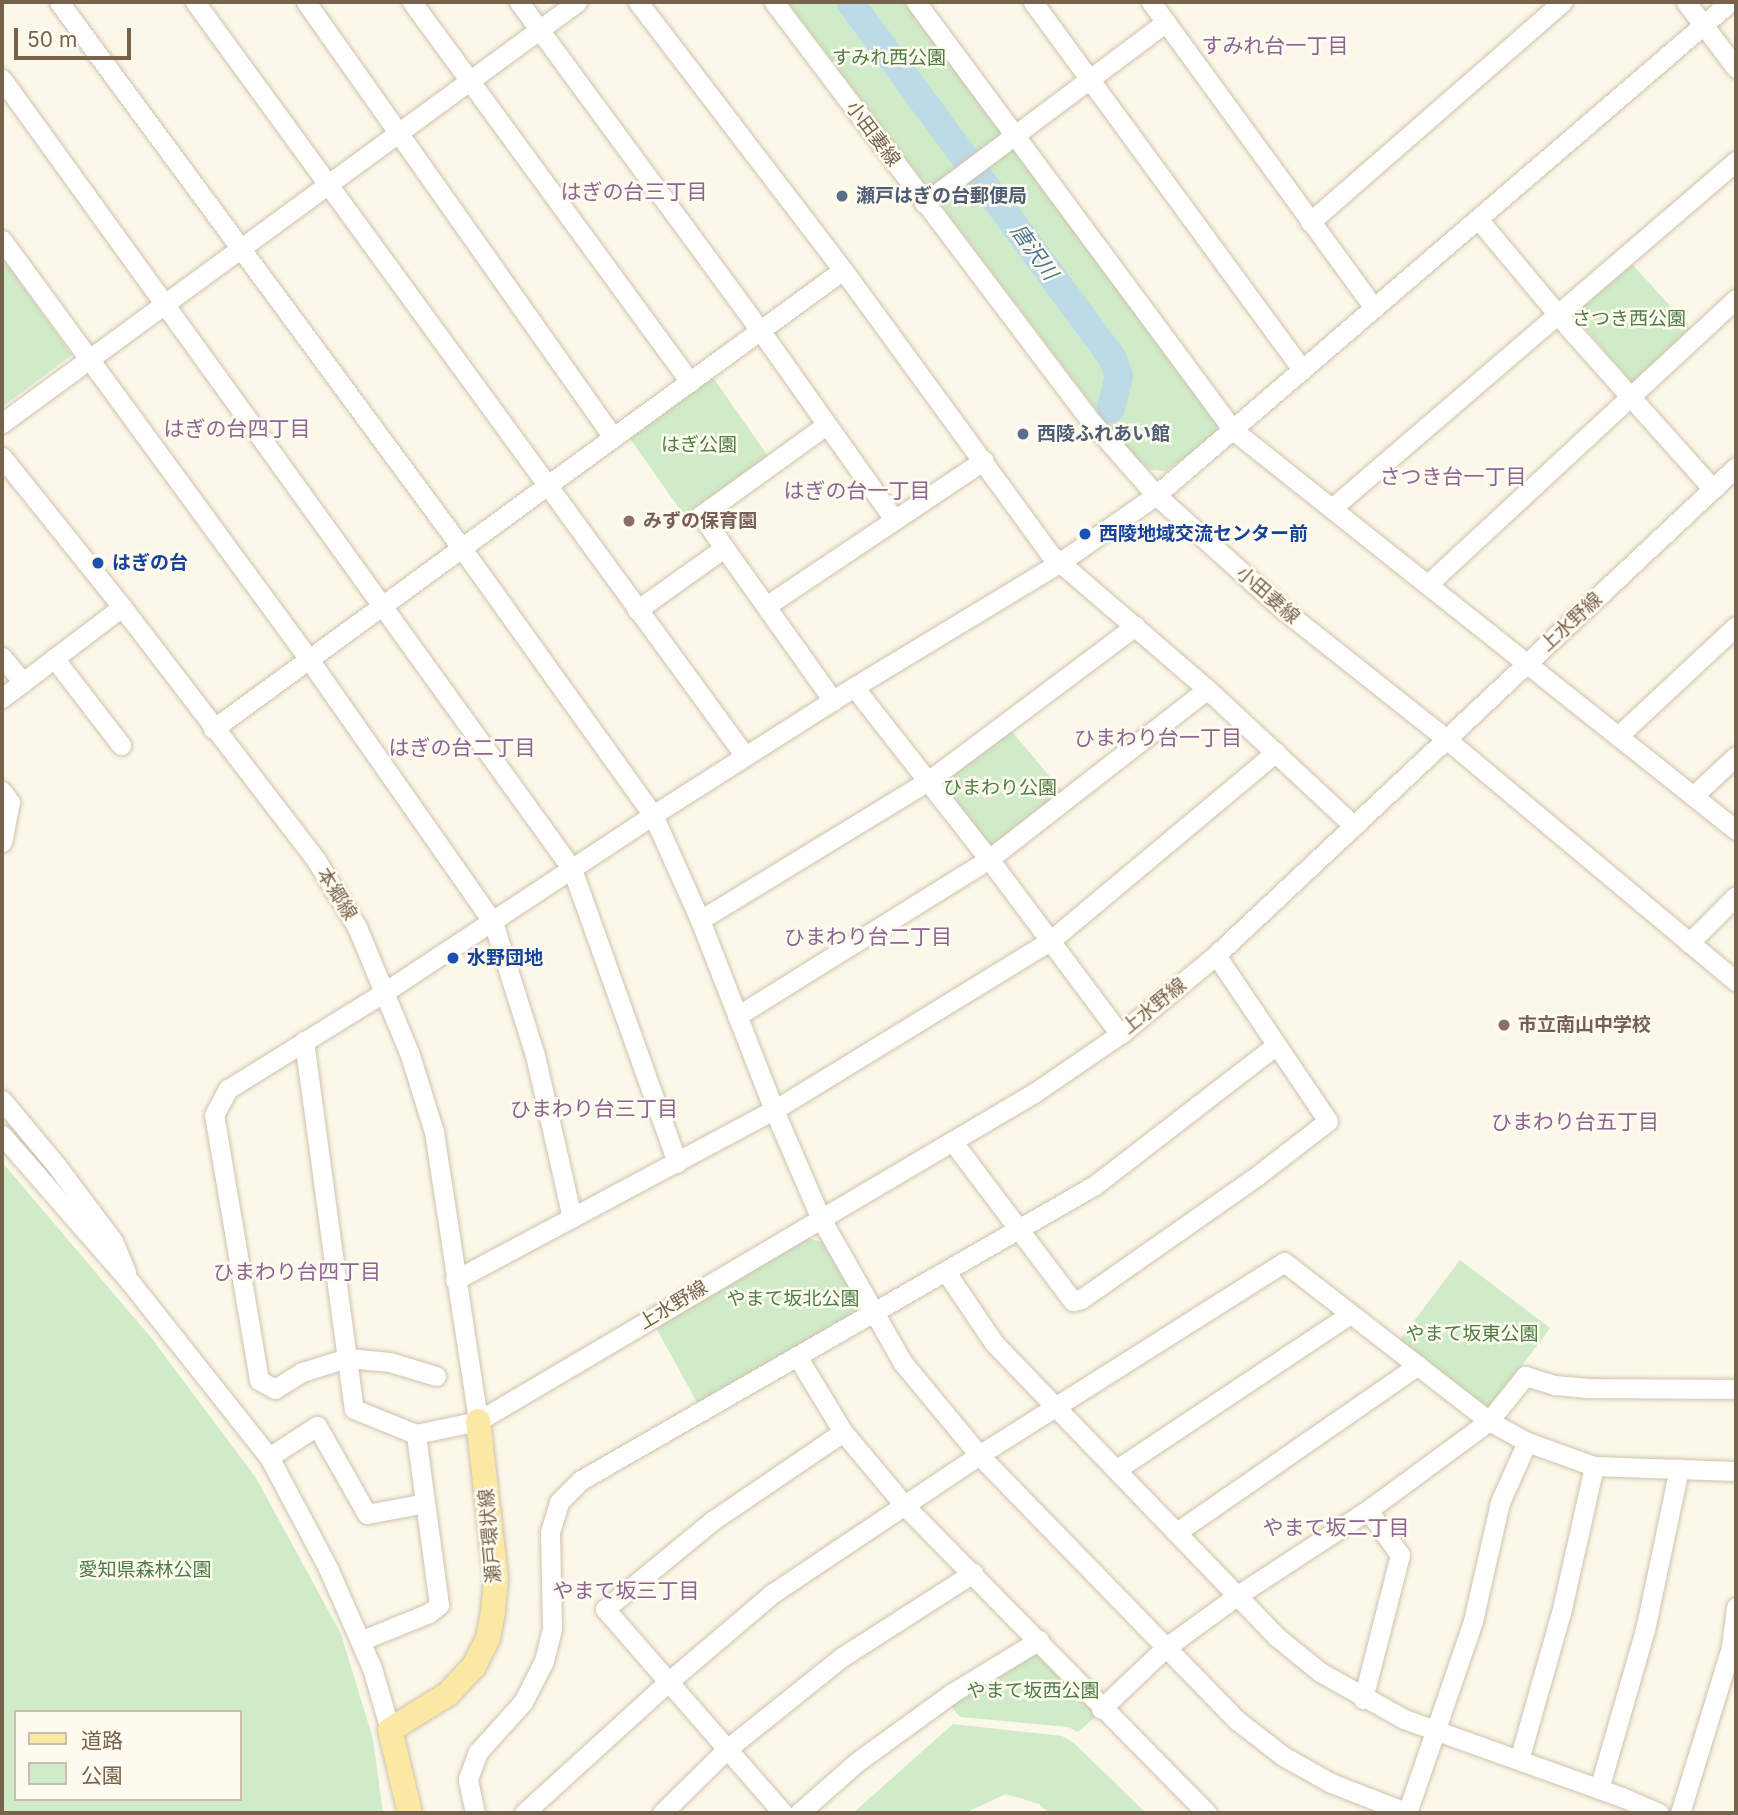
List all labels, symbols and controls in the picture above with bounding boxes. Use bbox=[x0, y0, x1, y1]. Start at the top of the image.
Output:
scale bar bbox=[18, 14, 135, 58]
text: 50 m bbox=[27, 27, 77, 52]
district label: すみれ台一丁目 bbox=[1202, 33, 1348, 59]
park label: すみれ西公園 bbox=[832, 47, 946, 69]
street label: 小田妻線 bbox=[841, 97, 905, 171]
district label: はぎの台三丁目 bbox=[561, 179, 707, 205]
place label: 瀬戸はぎの台郵便局 bbox=[856, 185, 1027, 207]
marker: 瀬戸はぎの台郵便局 bbox=[834, 188, 850, 204]
water label: 唐沢川 bbox=[1005, 219, 1063, 285]
park label: さつき西公園 bbox=[1572, 308, 1686, 330]
district label: はぎの台四丁目 bbox=[164, 416, 310, 442]
place label: 西陵ふれあい館 bbox=[1037, 423, 1170, 445]
marker: 西陵ふれあい館 bbox=[1015, 426, 1031, 442]
park label: はぎ公園 bbox=[661, 434, 737, 456]
district label: さつき台一丁目 bbox=[1380, 464, 1526, 490]
district label: はぎの台一丁目 bbox=[784, 478, 930, 504]
place label: みずの保育園 bbox=[643, 510, 757, 532]
marker: みずの保育園 bbox=[621, 513, 637, 529]
place label: 西陵地域交流センター前 bbox=[1099, 523, 1308, 545]
marker: 西陵地域交流センター前 bbox=[1077, 526, 1093, 542]
place label: はぎの台 bbox=[112, 552, 188, 574]
marker: はぎの台 bbox=[90, 555, 106, 571]
street label: 小田妻線 bbox=[1232, 561, 1304, 629]
street label: 上水野線 bbox=[1535, 588, 1607, 656]
district label: ひまわり台一丁目 bbox=[1074, 725, 1242, 751]
district label: はぎの台二丁目 bbox=[389, 735, 535, 761]
park label: ひまわり公園 bbox=[943, 777, 1057, 799]
street label: 本郷線 bbox=[312, 864, 362, 924]
district label: ひまわり台二丁目 bbox=[784, 924, 952, 950]
place label: 水野団地 bbox=[467, 947, 543, 969]
marker: 水野団地 bbox=[445, 950, 461, 966]
street label: 上水野線 bbox=[1117, 973, 1191, 1039]
place label: 市立南山中学校 bbox=[1518, 1014, 1651, 1036]
marker: 市立南山中学校 bbox=[1496, 1017, 1512, 1033]
district label: ひまわり台三丁目 bbox=[510, 1096, 678, 1122]
district label: ひまわり台五丁目 bbox=[1491, 1109, 1659, 1135]
district label: ひまわり台四丁目 bbox=[213, 1259, 381, 1285]
street label: 上水野線 bbox=[635, 1276, 711, 1334]
park label: やまて坂北公園 bbox=[727, 1288, 859, 1310]
park label: やまて坂東公園 bbox=[1406, 1323, 1538, 1345]
street label: 瀬戸環状線 bbox=[475, 1488, 505, 1584]
district label: やまて坂二丁目 bbox=[1263, 1515, 1409, 1541]
park label: 愛知県森林公園 bbox=[79, 1559, 211, 1581]
district label: やまて坂三丁目 bbox=[553, 1578, 699, 1604]
park label: やまて坂西公園 bbox=[967, 1680, 1099, 1702]
legend bbox=[14, 1710, 242, 1801]
text: 道路 bbox=[81, 1728, 123, 1753]
text: 公園 bbox=[81, 1763, 123, 1788]

